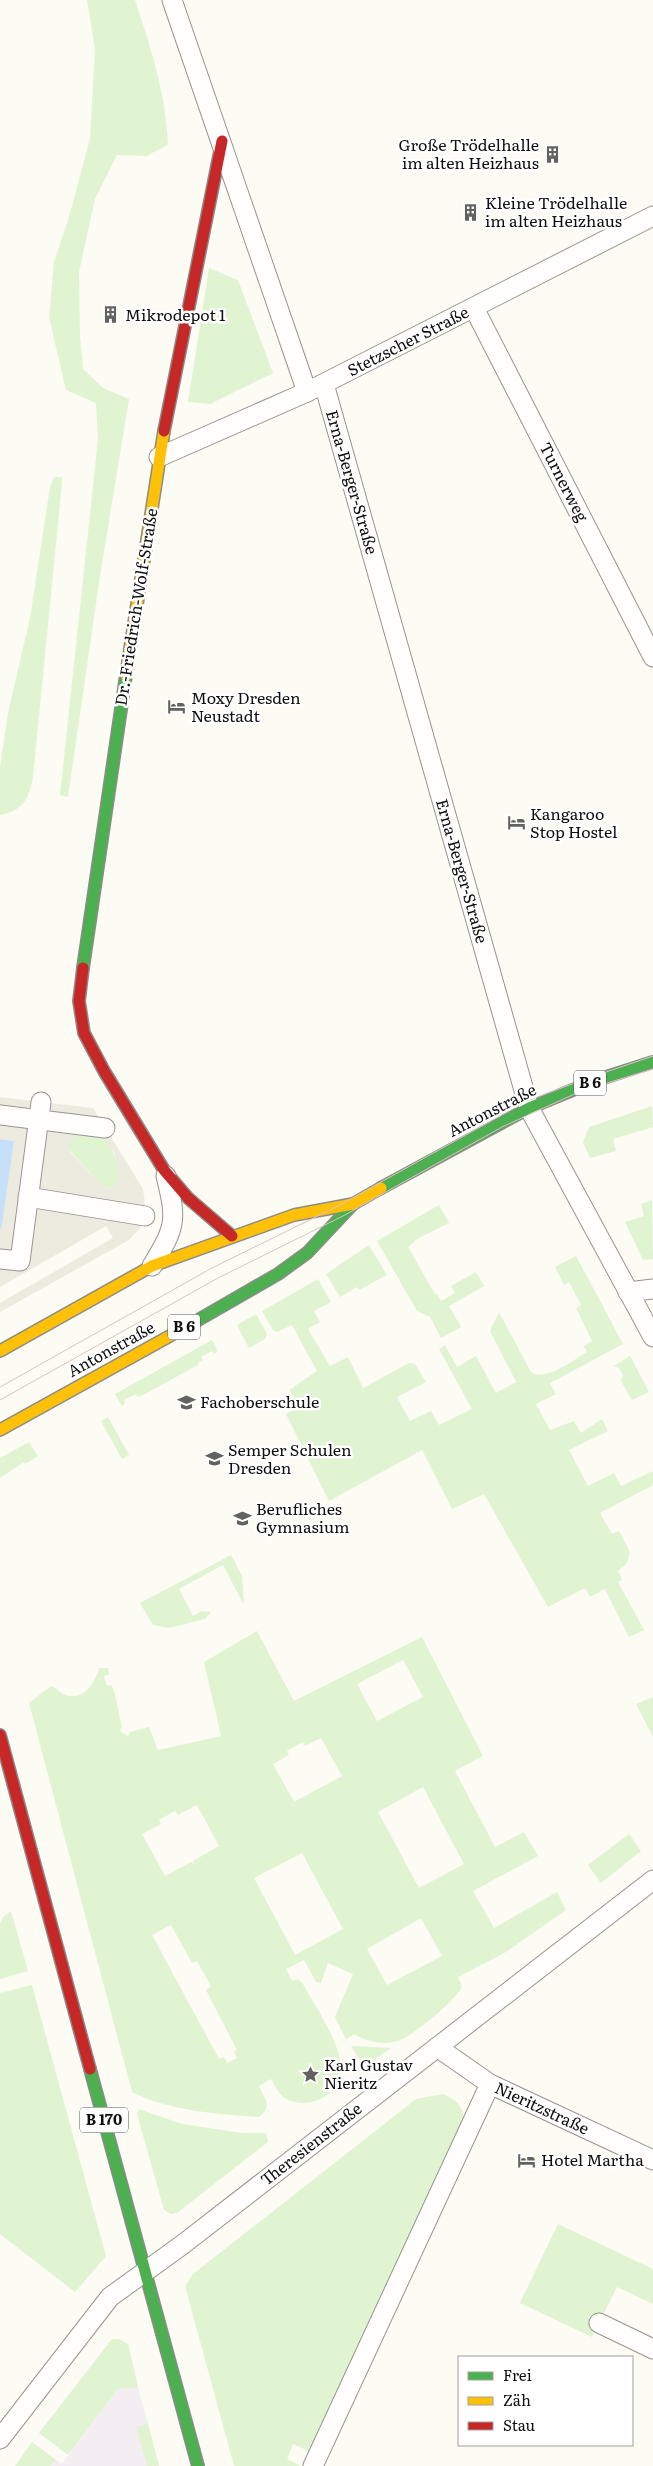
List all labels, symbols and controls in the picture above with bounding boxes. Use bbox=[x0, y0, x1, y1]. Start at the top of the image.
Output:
place label: Große Trödelhalle im alten Heizhaus bbox=[399, 132, 539, 174]
building icon: Große Trödelhalle im alten Heizhaus bbox=[543, 144, 563, 164]
place label: Kleine Trödelhalle im alten Heizhaus bbox=[485, 190, 627, 232]
building icon: Kleine Trödelhalle im alten Heizhaus bbox=[461, 202, 481, 222]
street label: Stetzscher Straße bbox=[343, 299, 472, 381]
place label: Mikrodepot 1 bbox=[125, 302, 226, 326]
building icon: Mikrodepot 1 bbox=[101, 305, 121, 325]
street label: Erna-Berger-Straße bbox=[321, 407, 385, 557]
street label: Turnerweg bbox=[535, 438, 595, 525]
street label: Dr.-Friedrich-Wolf-Straße bbox=[108, 506, 162, 707]
place label: Moxy Dresden Neustadt bbox=[191, 685, 301, 727]
hotel icon: Moxy Dresden Neustadt bbox=[167, 697, 187, 717]
street label: Erna-Berger-Straße bbox=[431, 796, 495, 946]
place label: Kangaroo Stop Hostel bbox=[530, 801, 617, 843]
hotel icon: Kangaroo Stop Hostel bbox=[506, 813, 526, 833]
road number: B 6 bbox=[574, 1070, 606, 1096]
street label: Antonstraße bbox=[443, 1077, 540, 1142]
street label: Antonstraße bbox=[63, 1314, 158, 1382]
road number: B 6 bbox=[168, 1314, 200, 1340]
place label: Fachoberschule bbox=[200, 1389, 319, 1413]
school or university icon: Fachoberschule bbox=[176, 1392, 196, 1412]
place label: Semper Schulen Dresden bbox=[228, 1437, 352, 1479]
school or university icon: Semper Schulen Dresden bbox=[204, 1449, 224, 1469]
place label: Berufliches Gymnasium bbox=[256, 1496, 350, 1538]
school or university icon: Berufliches Gymnasium bbox=[232, 1508, 252, 1528]
place label: Karl Gustav Nieritz bbox=[324, 2052, 414, 2094]
place icon: Karl Gustav Nieritz bbox=[300, 2064, 320, 2084]
street label: Nieritzstraße bbox=[491, 2075, 594, 2139]
street label: Theresienstraße bbox=[255, 2096, 366, 2191]
road number: B 170 bbox=[80, 2108, 128, 2132]
place label: Hotel Martha bbox=[541, 2147, 644, 2171]
hotel icon: Hotel Martha bbox=[517, 2150, 537, 2170]
legend bbox=[458, 2356, 633, 2446]
text: Frei bbox=[503, 2363, 532, 2386]
text: Zäh bbox=[503, 2388, 531, 2411]
text: Stau bbox=[503, 2413, 535, 2436]

